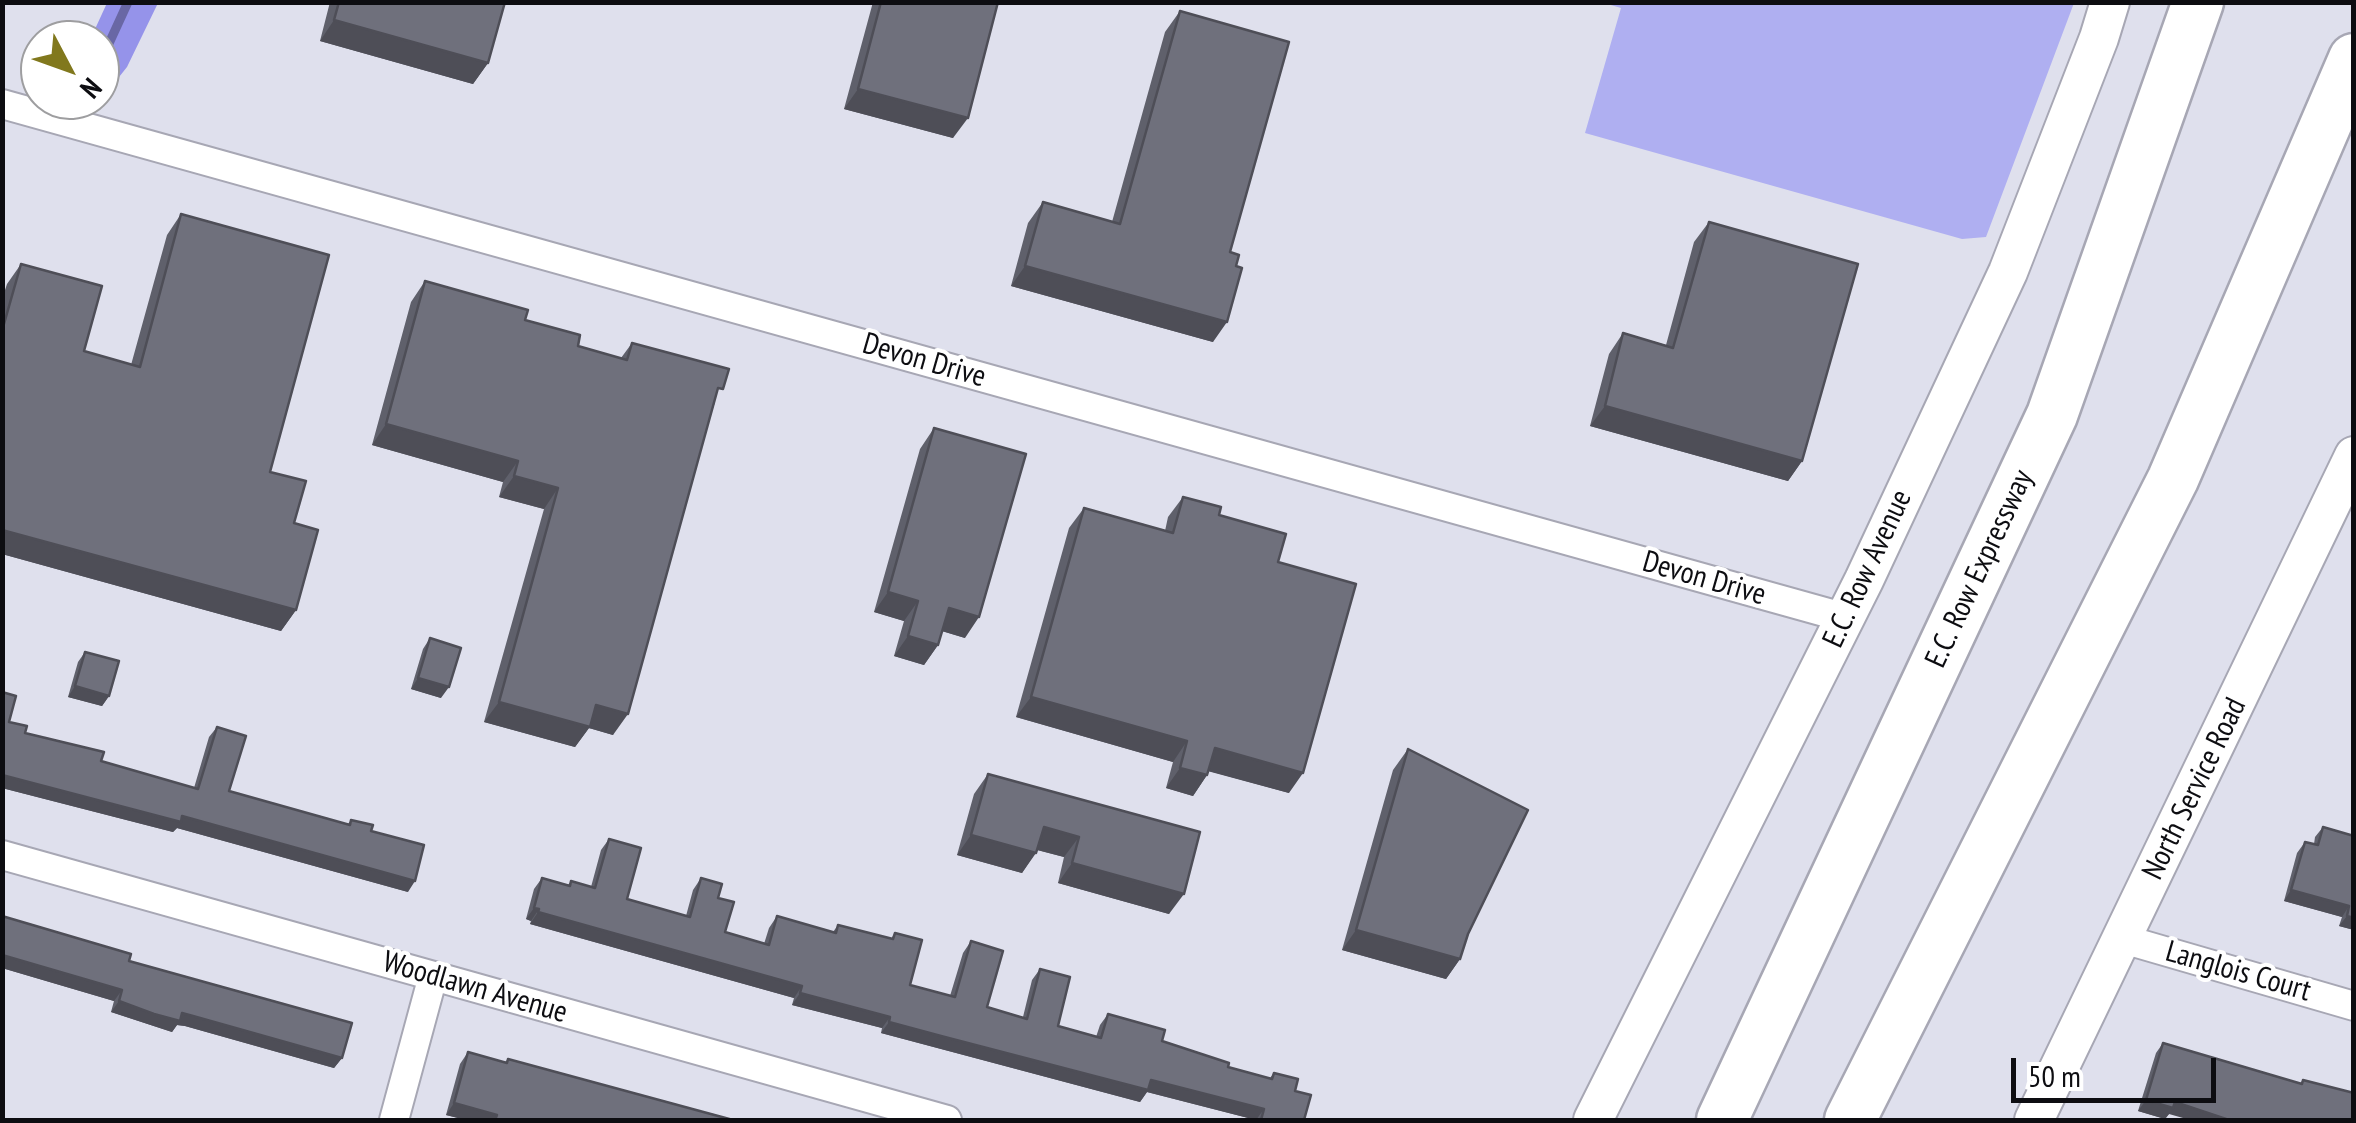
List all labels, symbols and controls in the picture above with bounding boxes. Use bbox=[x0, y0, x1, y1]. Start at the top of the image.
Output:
north arrow bbox=[20, 20, 120, 120]
text: N bbox=[73, 71, 110, 107]
street label: Devon Drive bbox=[858, 326, 990, 396]
street label: E.C. Row Expressway bbox=[1919, 465, 2041, 673]
street label: E.C. Row Avenue bbox=[1816, 485, 1920, 653]
street label: Devon Drive bbox=[1638, 544, 1770, 614]
street label: North Service Road bbox=[2136, 692, 2254, 886]
street label: Langlois Court bbox=[2161, 934, 2315, 1010]
street label: Woodlawn Avenue bbox=[379, 945, 571, 1031]
scale bar bbox=[2016, 1038, 2221, 1100]
text: 50 m bbox=[2028, 1056, 2081, 1095]

